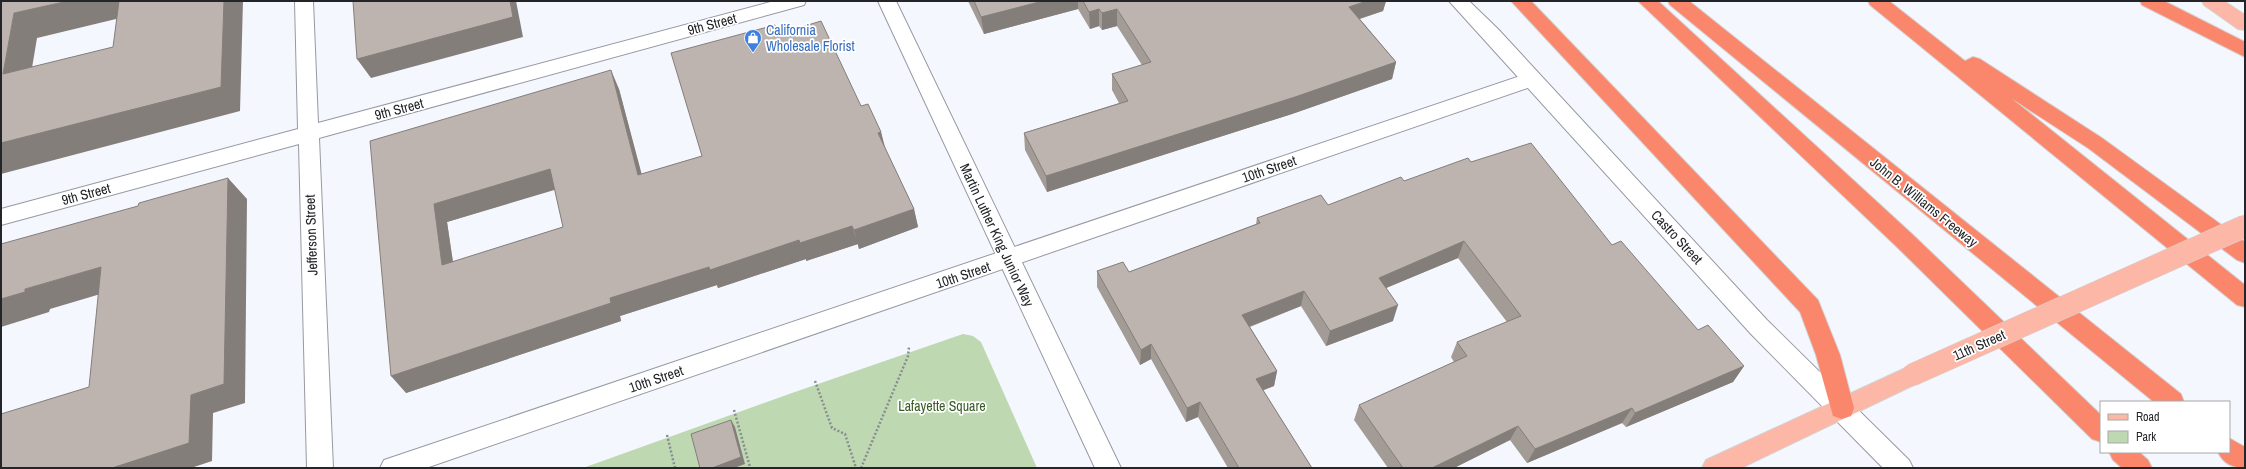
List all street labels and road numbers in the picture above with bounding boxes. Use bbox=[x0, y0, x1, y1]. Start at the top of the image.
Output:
street label: 9th Street bbox=[686, 9, 738, 39]
street label: 9th Street bbox=[373, 94, 425, 124]
street label: 10th Street bbox=[1240, 151, 1298, 187]
street label: John B. Williams Freeway bbox=[1867, 153, 1982, 251]
street label: Martin Luther King Junior Way bbox=[956, 161, 1038, 310]
street label: 9th Street bbox=[60, 179, 112, 209]
street label: Jefferson Street bbox=[301, 194, 321, 276]
street label: Castro Street bbox=[1647, 206, 1707, 268]
street label: 10th Street bbox=[934, 257, 992, 293]
street label: 11th Street bbox=[1950, 326, 2008, 364]
street label: 10th Street bbox=[627, 361, 685, 397]

